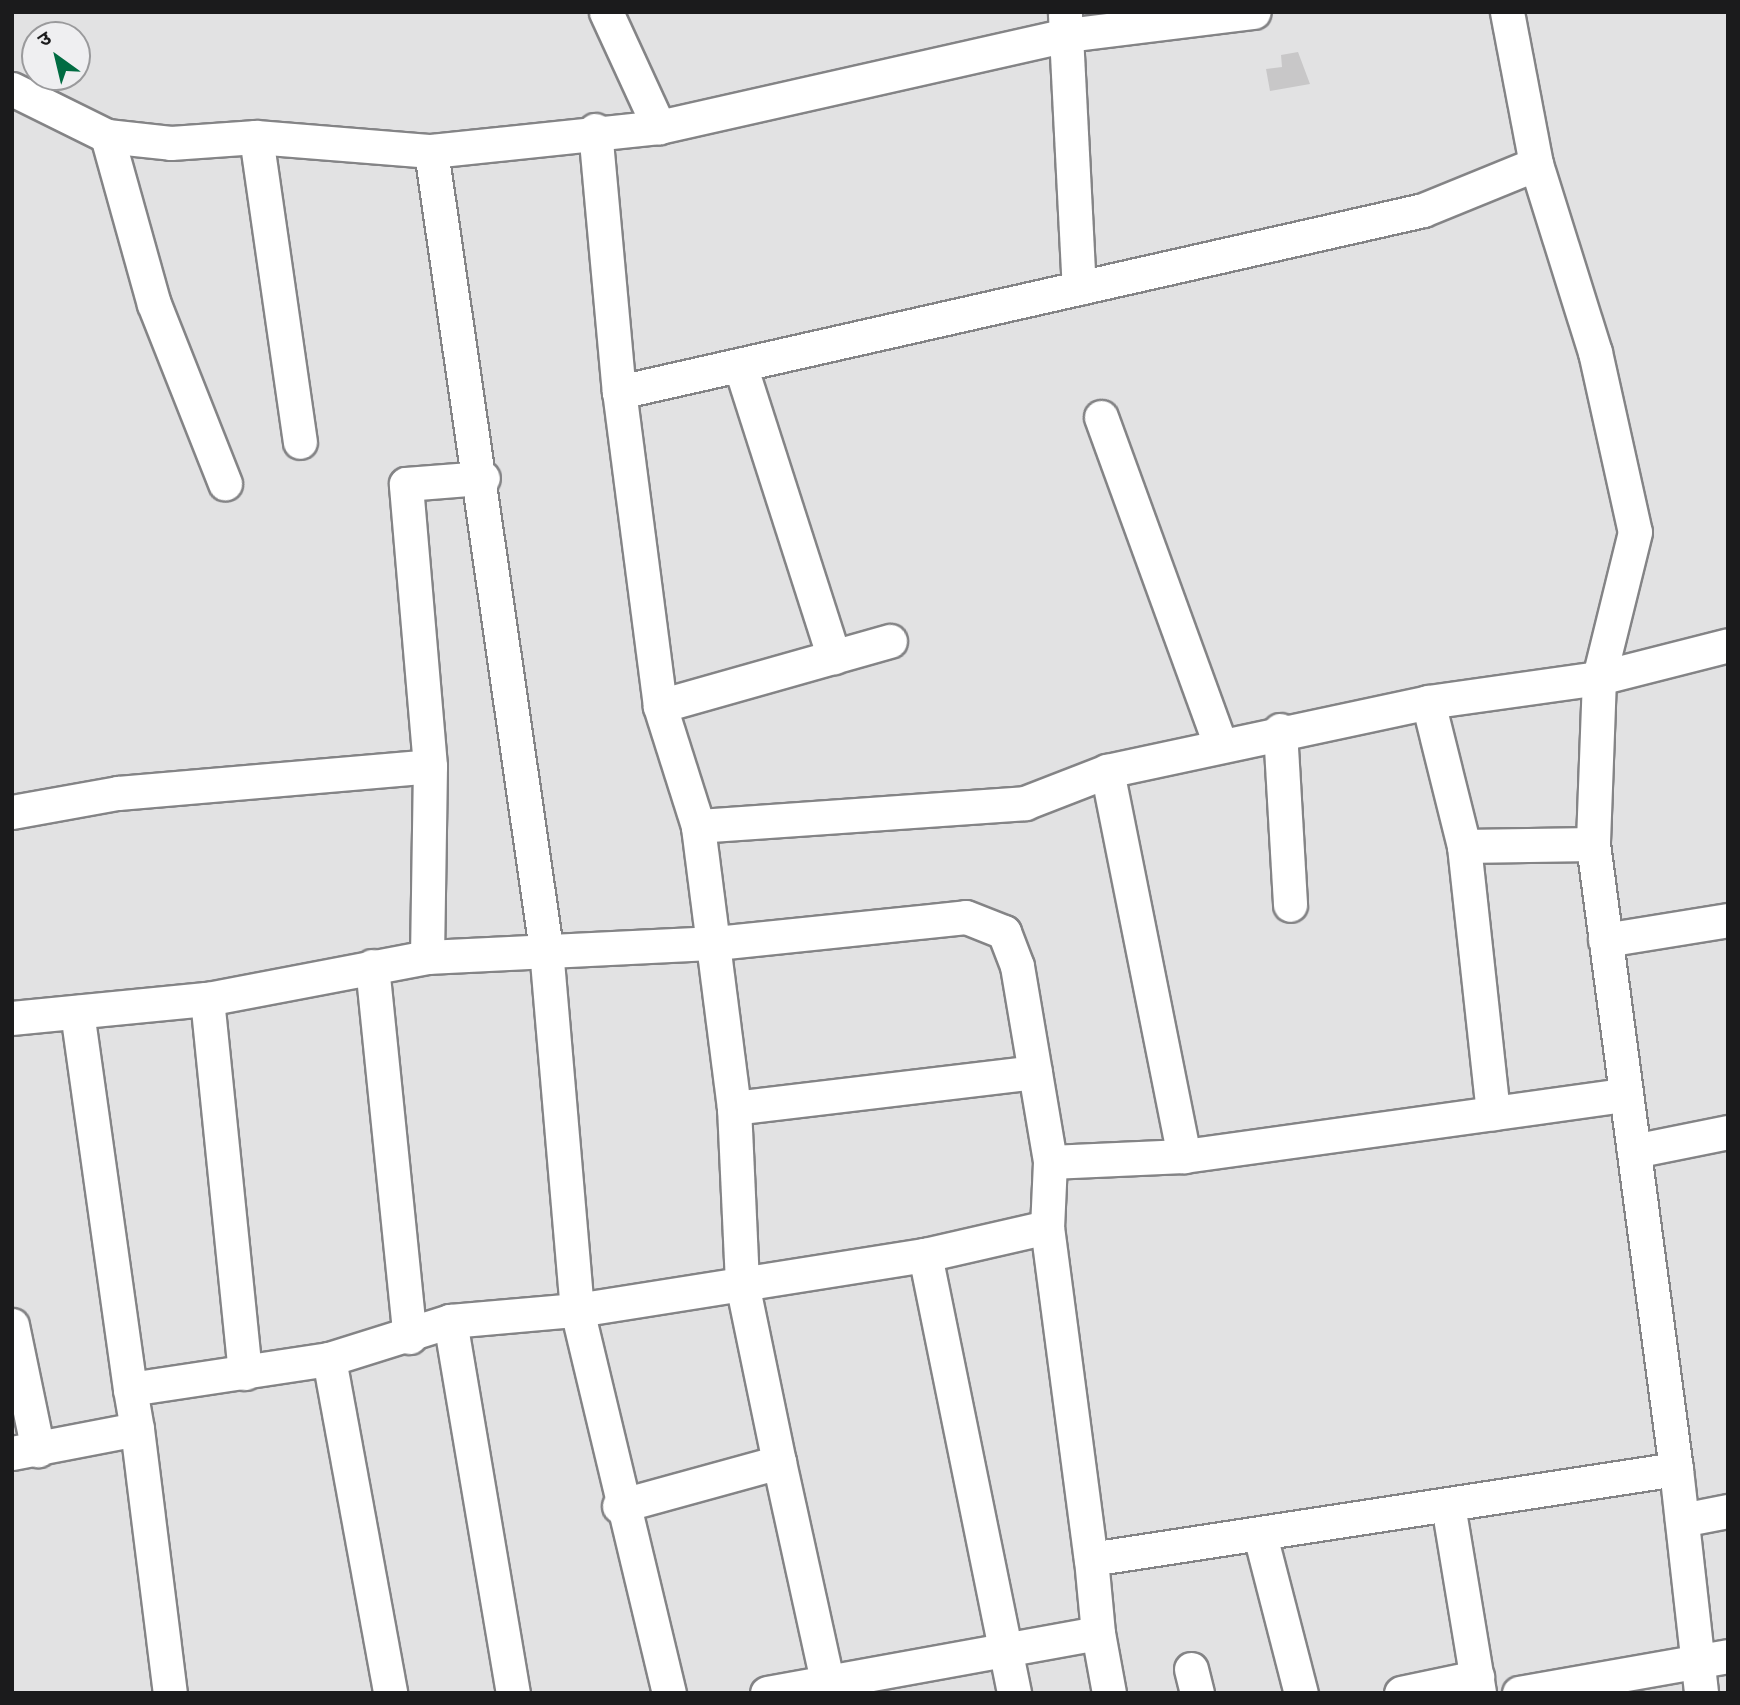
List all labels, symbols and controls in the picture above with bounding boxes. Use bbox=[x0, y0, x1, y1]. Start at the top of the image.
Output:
north arrow bbox=[21, 21, 91, 91]
text: उ bbox=[34, 27, 57, 53]

